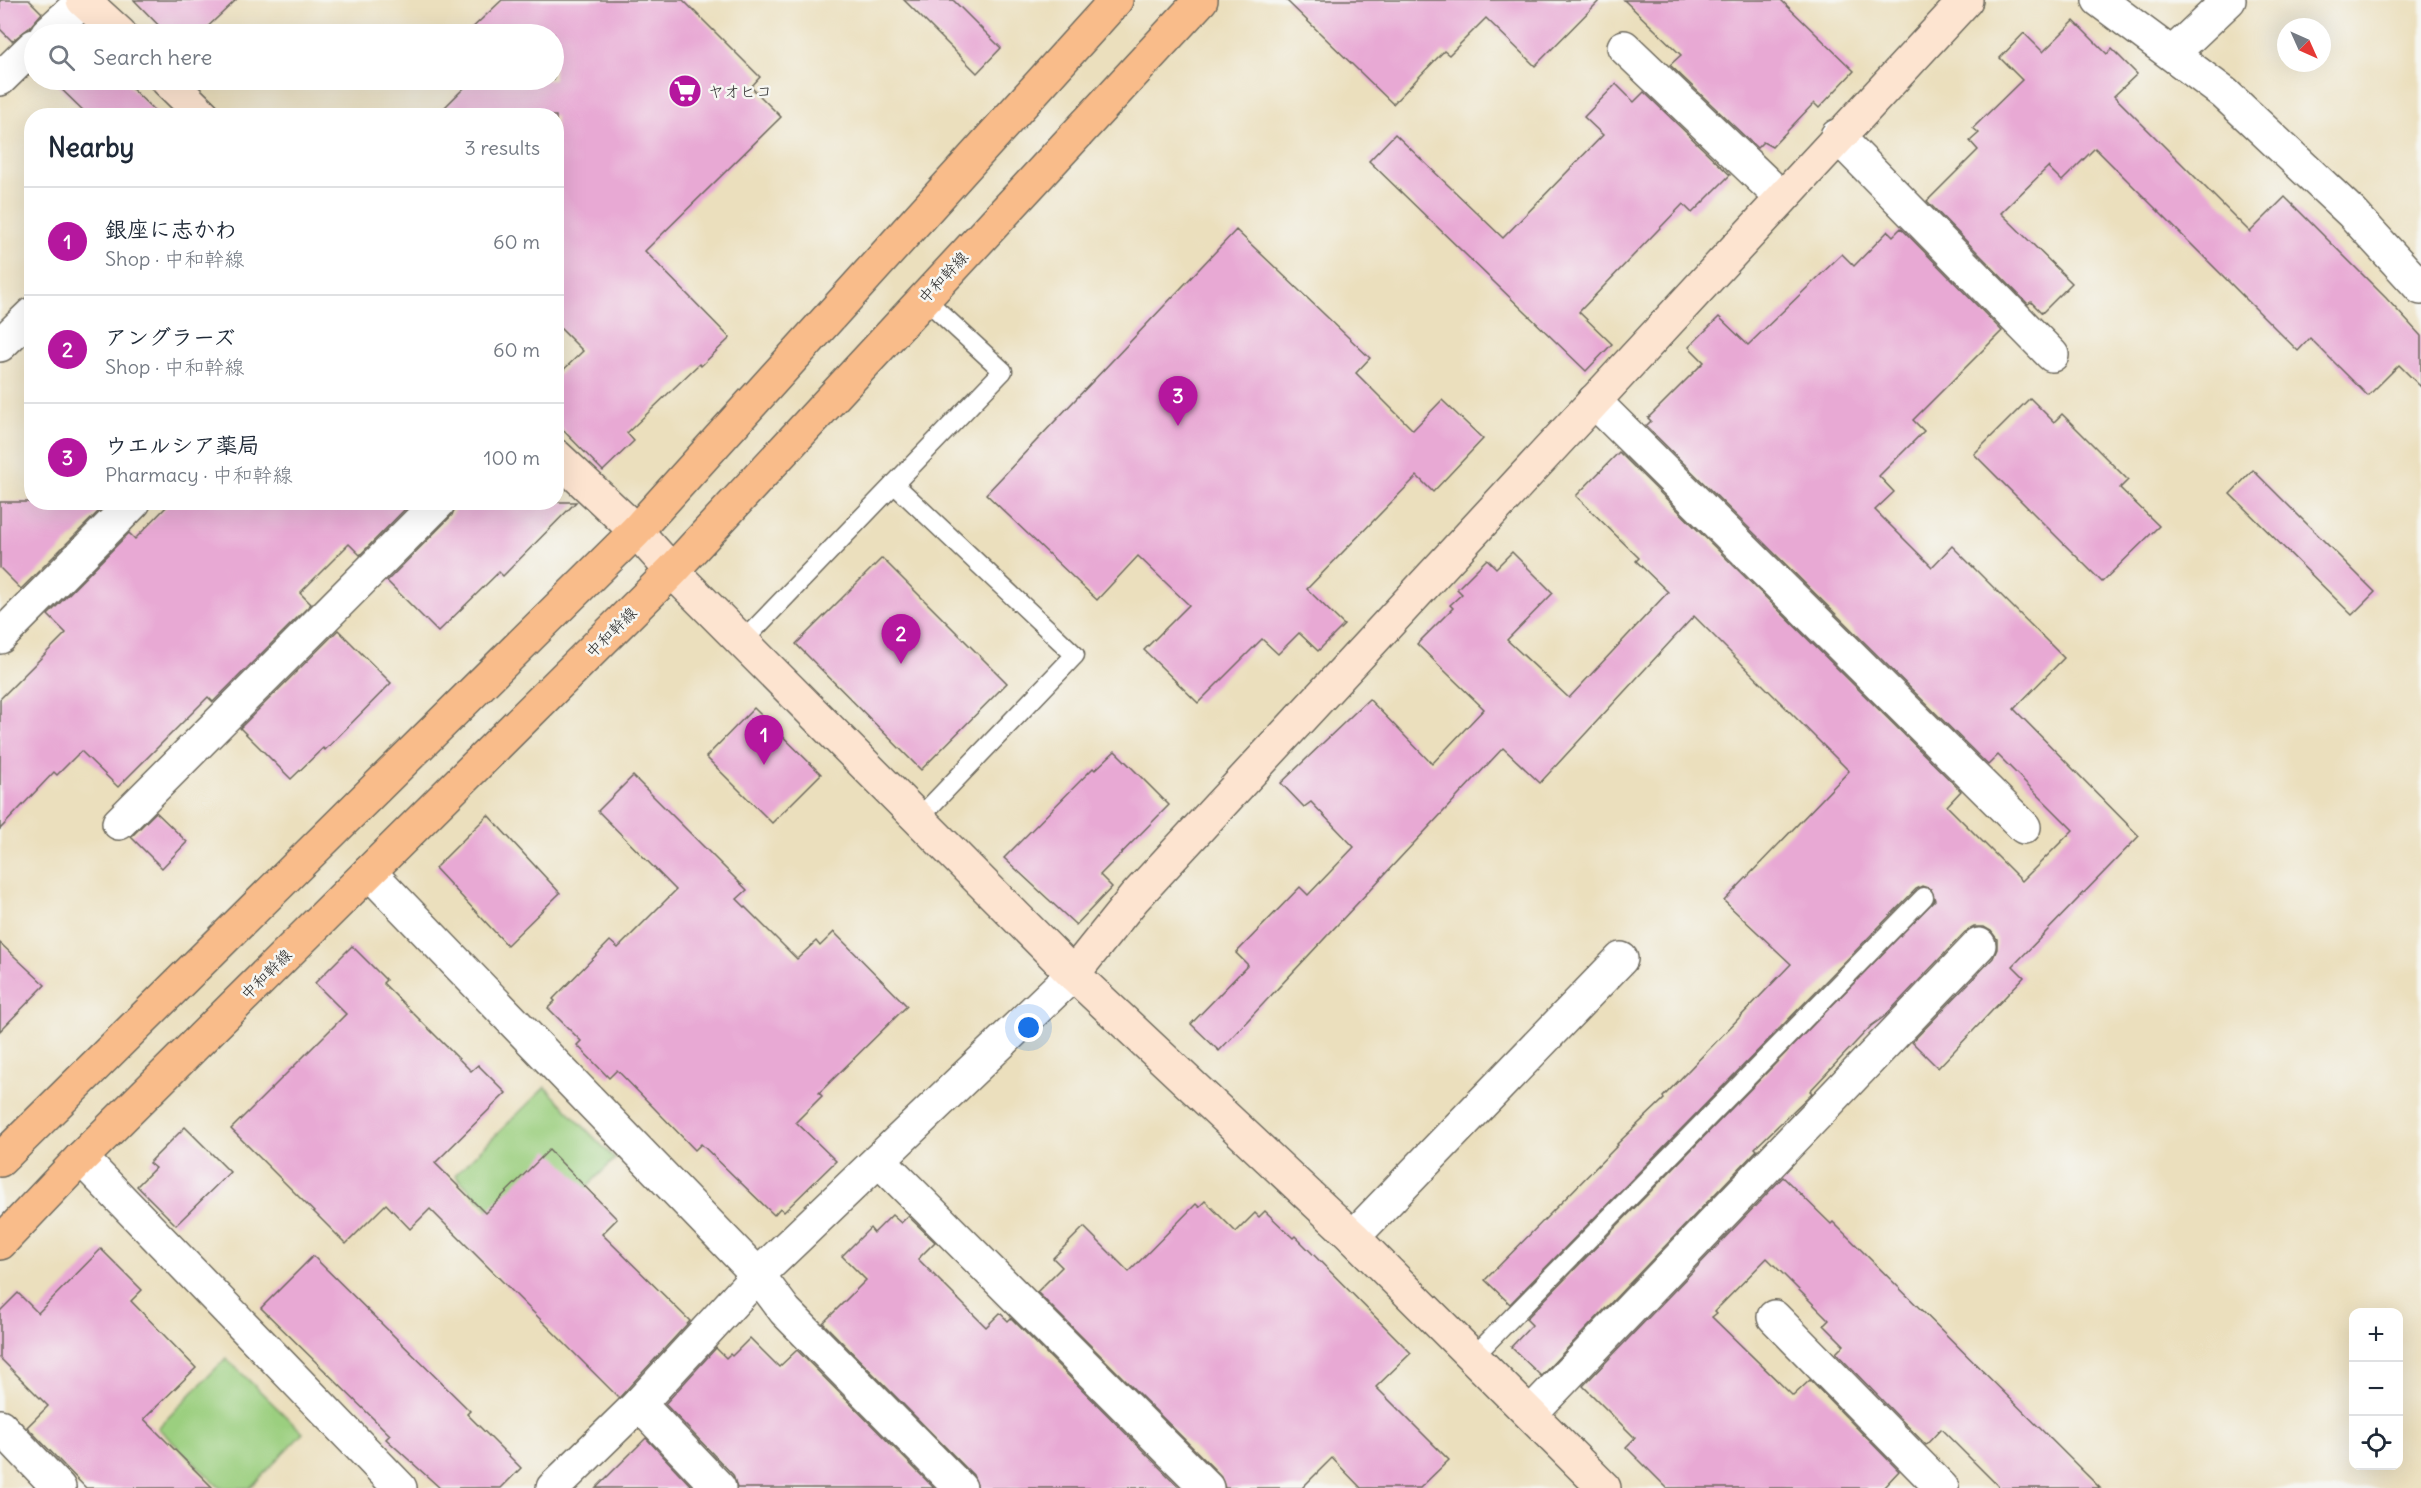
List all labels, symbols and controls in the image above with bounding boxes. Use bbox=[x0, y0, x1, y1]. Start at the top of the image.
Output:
north arrow bbox=[2277, 18, 2331, 72]
search box bbox=[24, 24, 564, 90]
icon: search bbox=[45, 41, 78, 74]
text: Search here bbox=[93, 43, 212, 71]
supermarket icon: ヤオヒコ bbox=[667, 73, 703, 109]
place label: ヤオヒコ bbox=[708, 81, 772, 101]
text: Nearby bbox=[48, 131, 134, 164]
text: 3 results bbox=[464, 135, 540, 160]
text: 銀座に志かわ bbox=[105, 215, 237, 243]
text: 1 bbox=[64, 229, 71, 254]
text: 60 m bbox=[493, 229, 540, 254]
text: Shop · 中和幹線 bbox=[105, 246, 244, 271]
street label: 中和幹線 bbox=[914, 247, 972, 307]
text: アングラーズ bbox=[105, 323, 235, 351]
text: 2 bbox=[62, 337, 73, 362]
text: 60 m bbox=[493, 337, 540, 362]
text: Shop · 中和幹線 bbox=[105, 354, 244, 379]
pin: 3 bbox=[1158, 376, 1198, 426]
text: ウエルシア薬局 bbox=[105, 431, 259, 459]
text: 3 bbox=[62, 445, 73, 470]
text: 100 m bbox=[483, 445, 540, 470]
text: Pharmacy · 中和幹線 bbox=[105, 462, 293, 487]
street label: 中和幹線 bbox=[581, 602, 641, 662]
pin: 2 bbox=[882, 614, 920, 664]
pin: 1 bbox=[744, 716, 783, 765]
street label: 中和幹線 bbox=[236, 944, 296, 1004]
your location bbox=[1014, 1013, 1043, 1042]
map controls bbox=[2349, 1308, 2403, 1470]
button: + bbox=[2349, 1308, 2403, 1362]
button: − bbox=[2349, 1362, 2403, 1416]
button: locate bbox=[2349, 1416, 2403, 1470]

